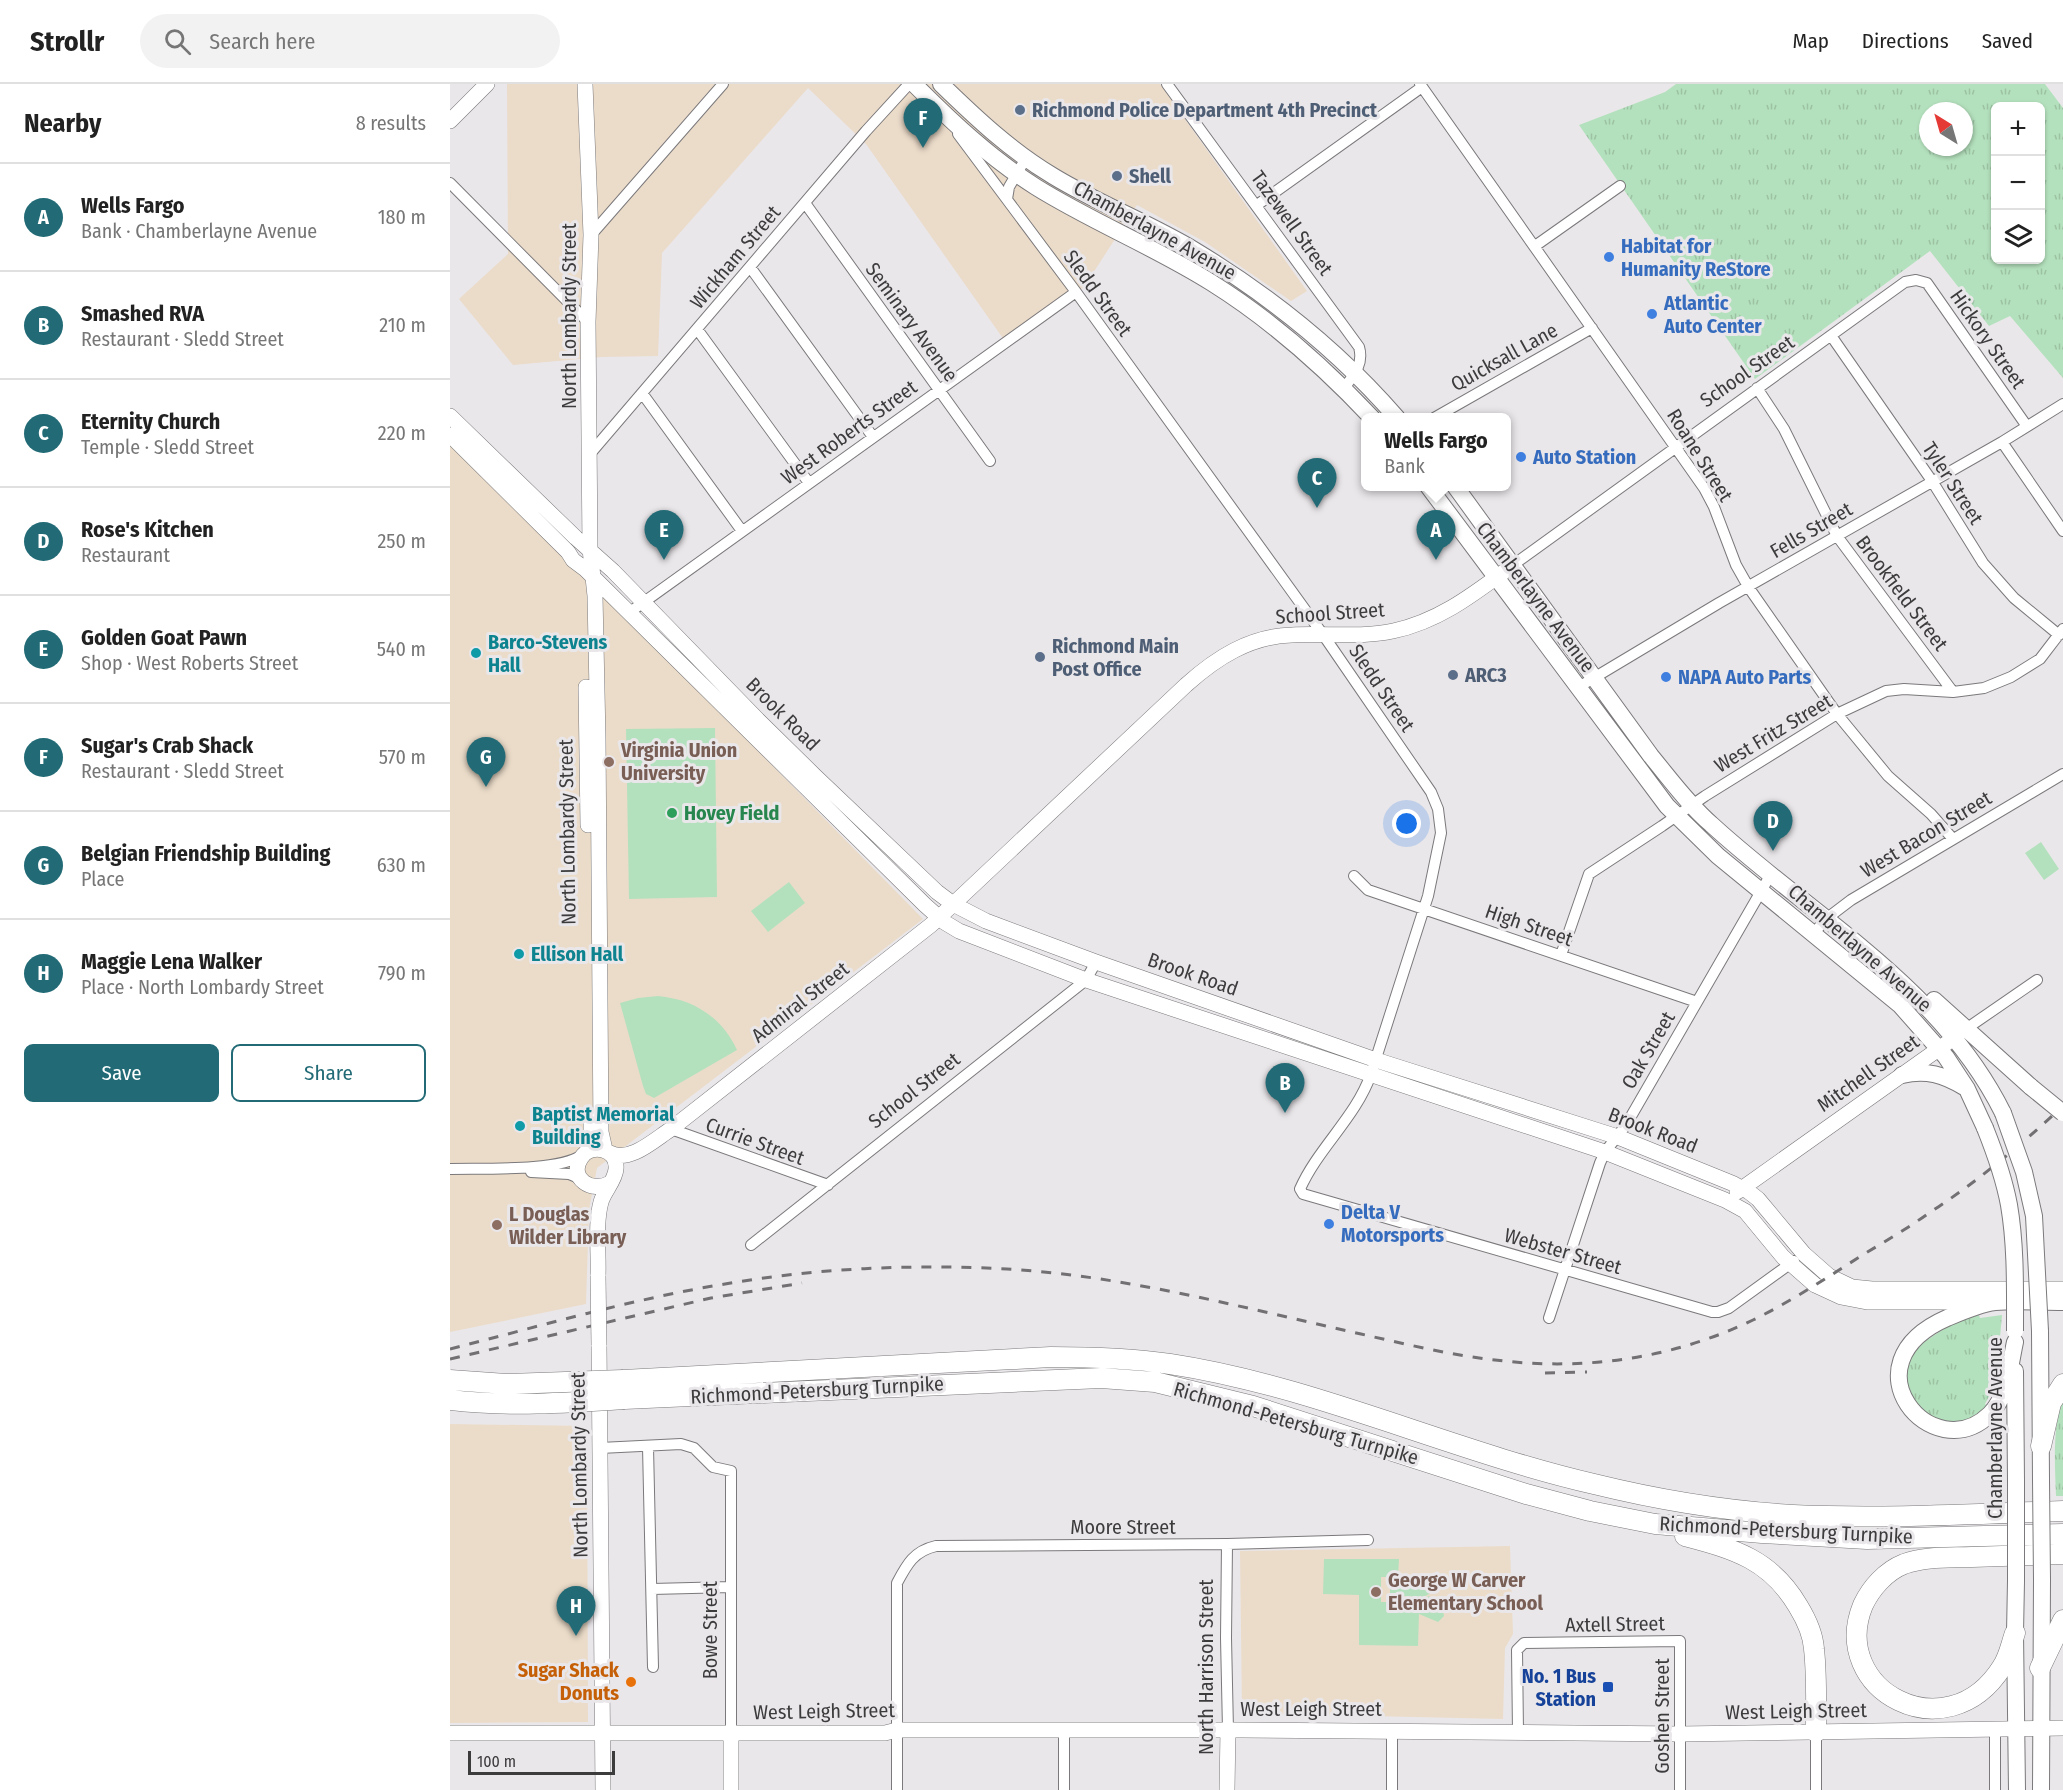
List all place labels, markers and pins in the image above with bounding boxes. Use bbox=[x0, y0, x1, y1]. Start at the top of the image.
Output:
pin: F bbox=[904, 98, 942, 148]
place label: Richmond Police Department 4th Precinct bbox=[1032, 98, 1378, 122]
marker: Richmond Police Department 4th Precinct bbox=[1013, 103, 1027, 117]
place label: Shell bbox=[1129, 164, 1171, 188]
marker: Shell bbox=[1110, 169, 1124, 183]
place label: Habitat for Humanity ReStore bbox=[1621, 234, 1771, 281]
marker: Habitat for Humanity ReStore bbox=[1602, 250, 1616, 264]
place label: Atlantic Auto Center bbox=[1663, 291, 1762, 338]
marker: Atlantic Auto Center bbox=[1645, 307, 1659, 321]
place label: Auto Station bbox=[1532, 445, 1636, 469]
marker: Auto Station bbox=[1514, 450, 1528, 464]
pin: C bbox=[1298, 458, 1336, 508]
pin: E bbox=[644, 510, 684, 560]
pin: A bbox=[1416, 510, 1456, 560]
place label: Barco-Stevens Hall bbox=[488, 630, 608, 677]
place label: Richmond Main Post Office bbox=[1052, 634, 1179, 681]
marker: Barco-Stevens Hall bbox=[469, 646, 483, 660]
marker: Richmond Main Post Office bbox=[1033, 650, 1047, 664]
place label: ARC3 bbox=[1464, 663, 1507, 687]
place label: NAPA Auto Parts bbox=[1678, 665, 1812, 689]
marker: ARC3 bbox=[1446, 668, 1460, 682]
marker: NAPA Auto Parts bbox=[1659, 670, 1673, 684]
pin: G bbox=[466, 738, 506, 787]
place label: Virginia Union University bbox=[620, 738, 737, 785]
marker: Virginia Union University bbox=[602, 755, 616, 769]
place label: Hovey Field bbox=[684, 801, 779, 825]
pin: D bbox=[1754, 802, 1792, 851]
marker: Hovey Field bbox=[665, 806, 679, 820]
place label: Ellison Hall bbox=[531, 942, 624, 966]
marker: Ellison Hall bbox=[512, 947, 526, 961]
pin: B bbox=[1266, 1064, 1304, 1113]
place label: Baptist Memorial Building bbox=[532, 1102, 675, 1149]
marker: Baptist Memorial Building bbox=[513, 1119, 527, 1133]
place label: Delta V Motorsports bbox=[1341, 1200, 1444, 1247]
place label: L Douglas Wilder Library bbox=[509, 1202, 627, 1249]
marker: Delta V Motorsports bbox=[1322, 1217, 1336, 1231]
marker: L Douglas Wilder Library bbox=[490, 1218, 504, 1232]
place label: George W Carver Elementary School bbox=[1388, 1568, 1543, 1615]
marker: George W Carver Elementary School bbox=[1369, 1585, 1383, 1599]
pin: H bbox=[556, 1586, 596, 1636]
place label: Sugar Shack Donuts bbox=[518, 1658, 620, 1705]
place label: No. 1 Bus Station bbox=[1522, 1664, 1596, 1711]
marker: Sugar Shack Donuts bbox=[624, 1675, 638, 1689]
marker: No. 1 Bus Station bbox=[1601, 1680, 1615, 1694]

